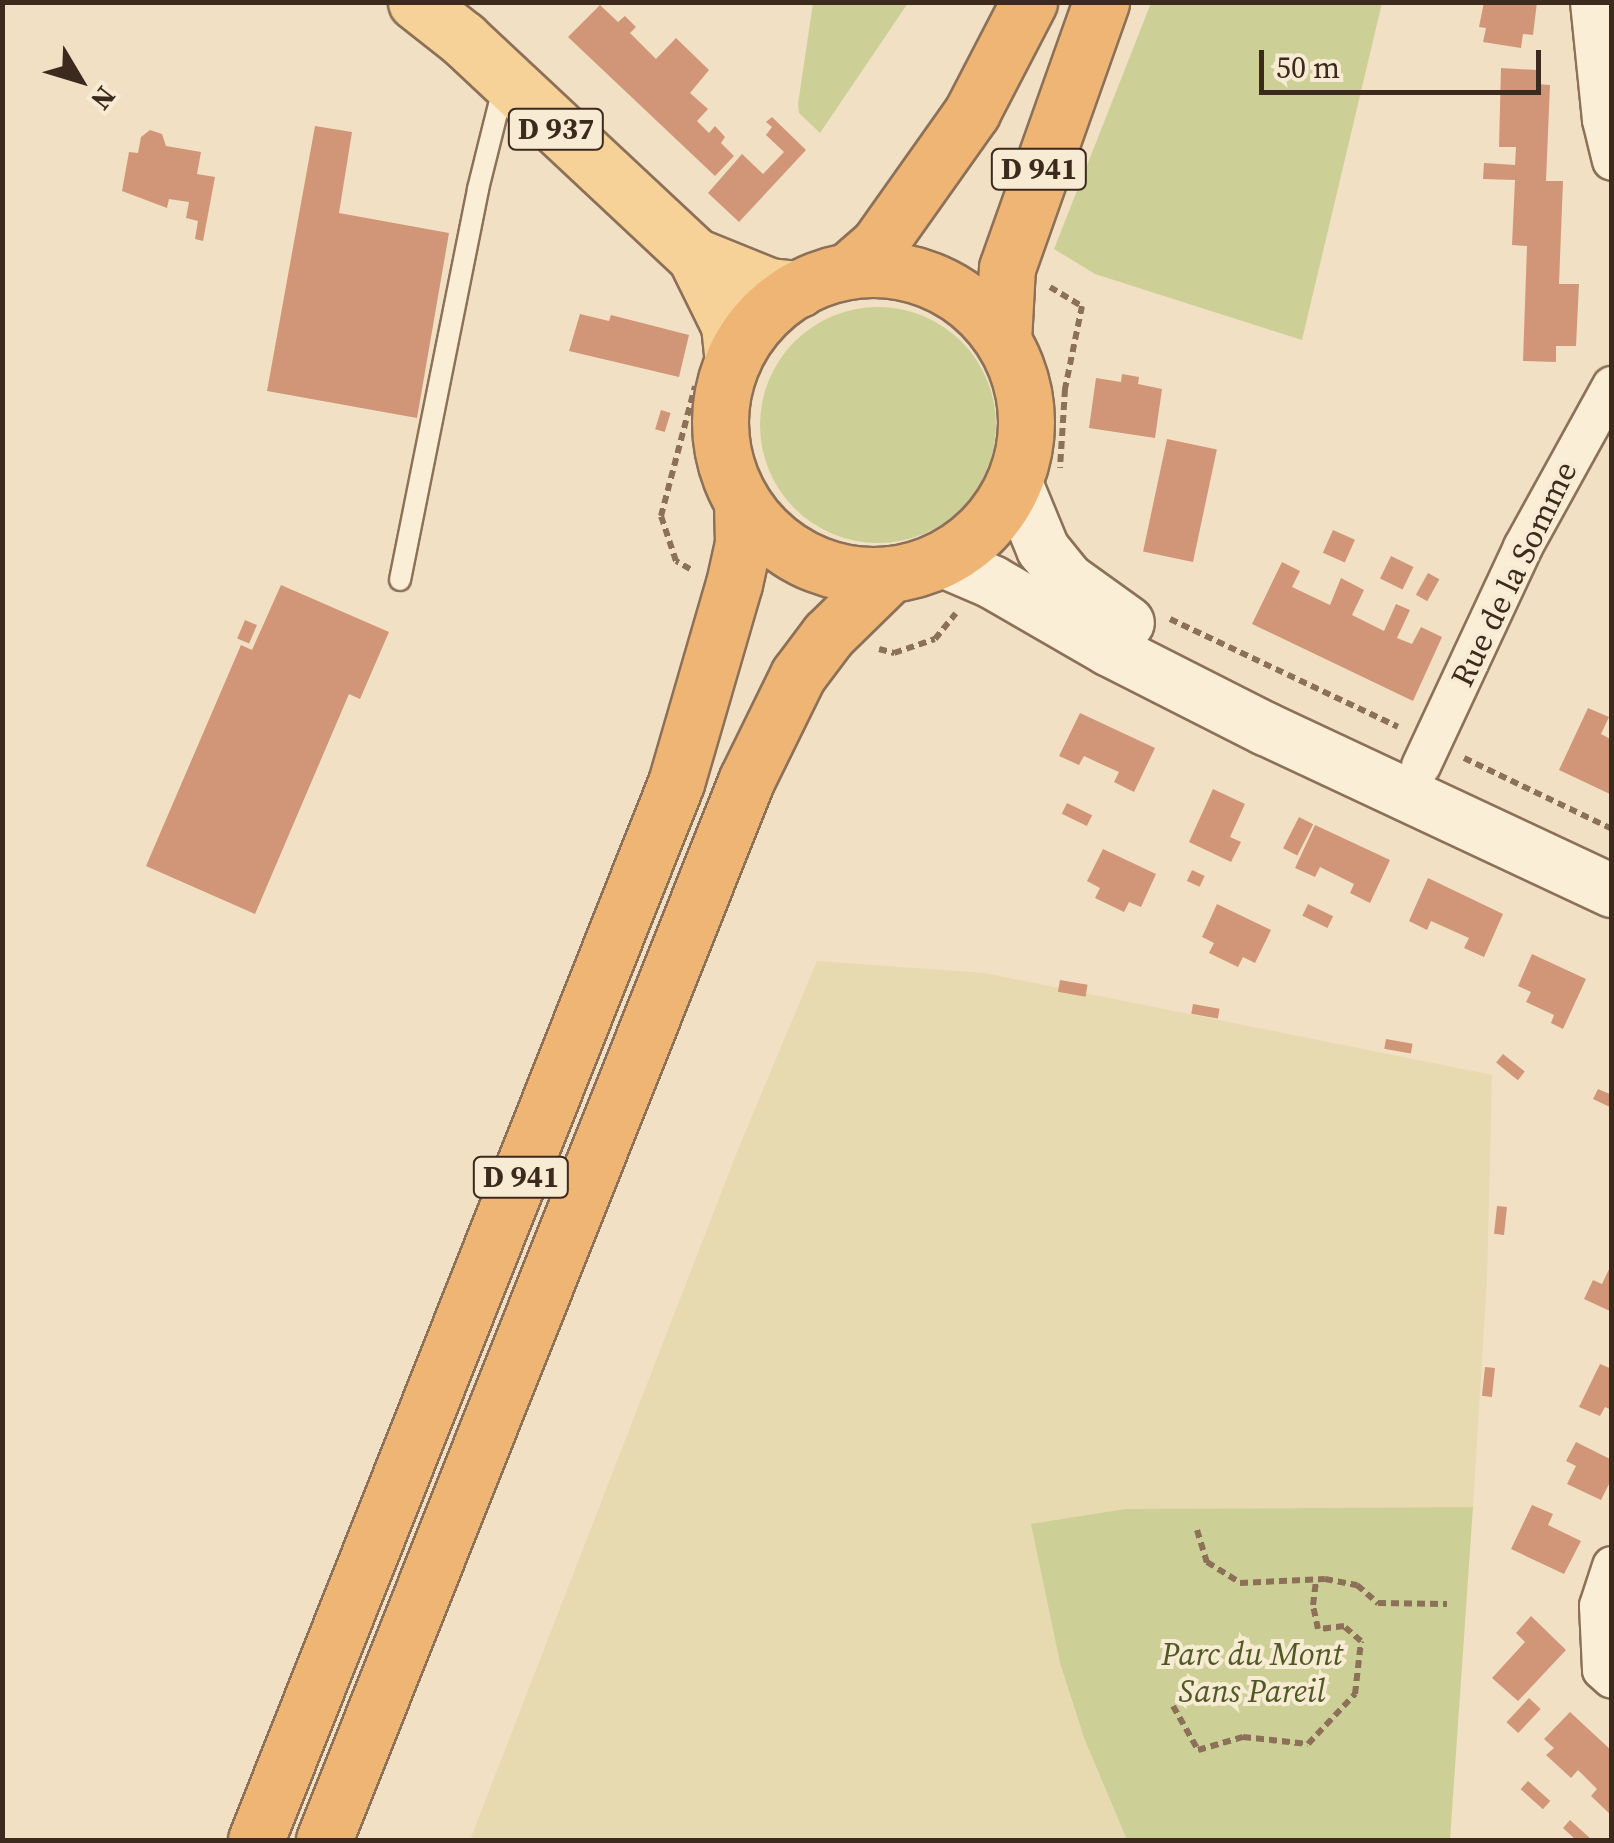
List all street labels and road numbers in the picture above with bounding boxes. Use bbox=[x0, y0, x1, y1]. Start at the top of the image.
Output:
road number: D 937 bbox=[506, 104, 606, 154]
road number: D 941 bbox=[989, 144, 1089, 194]
street label: Rue de la Somme bbox=[1443, 455, 1585, 693]
road number: D 941 bbox=[471, 1152, 571, 1202]

